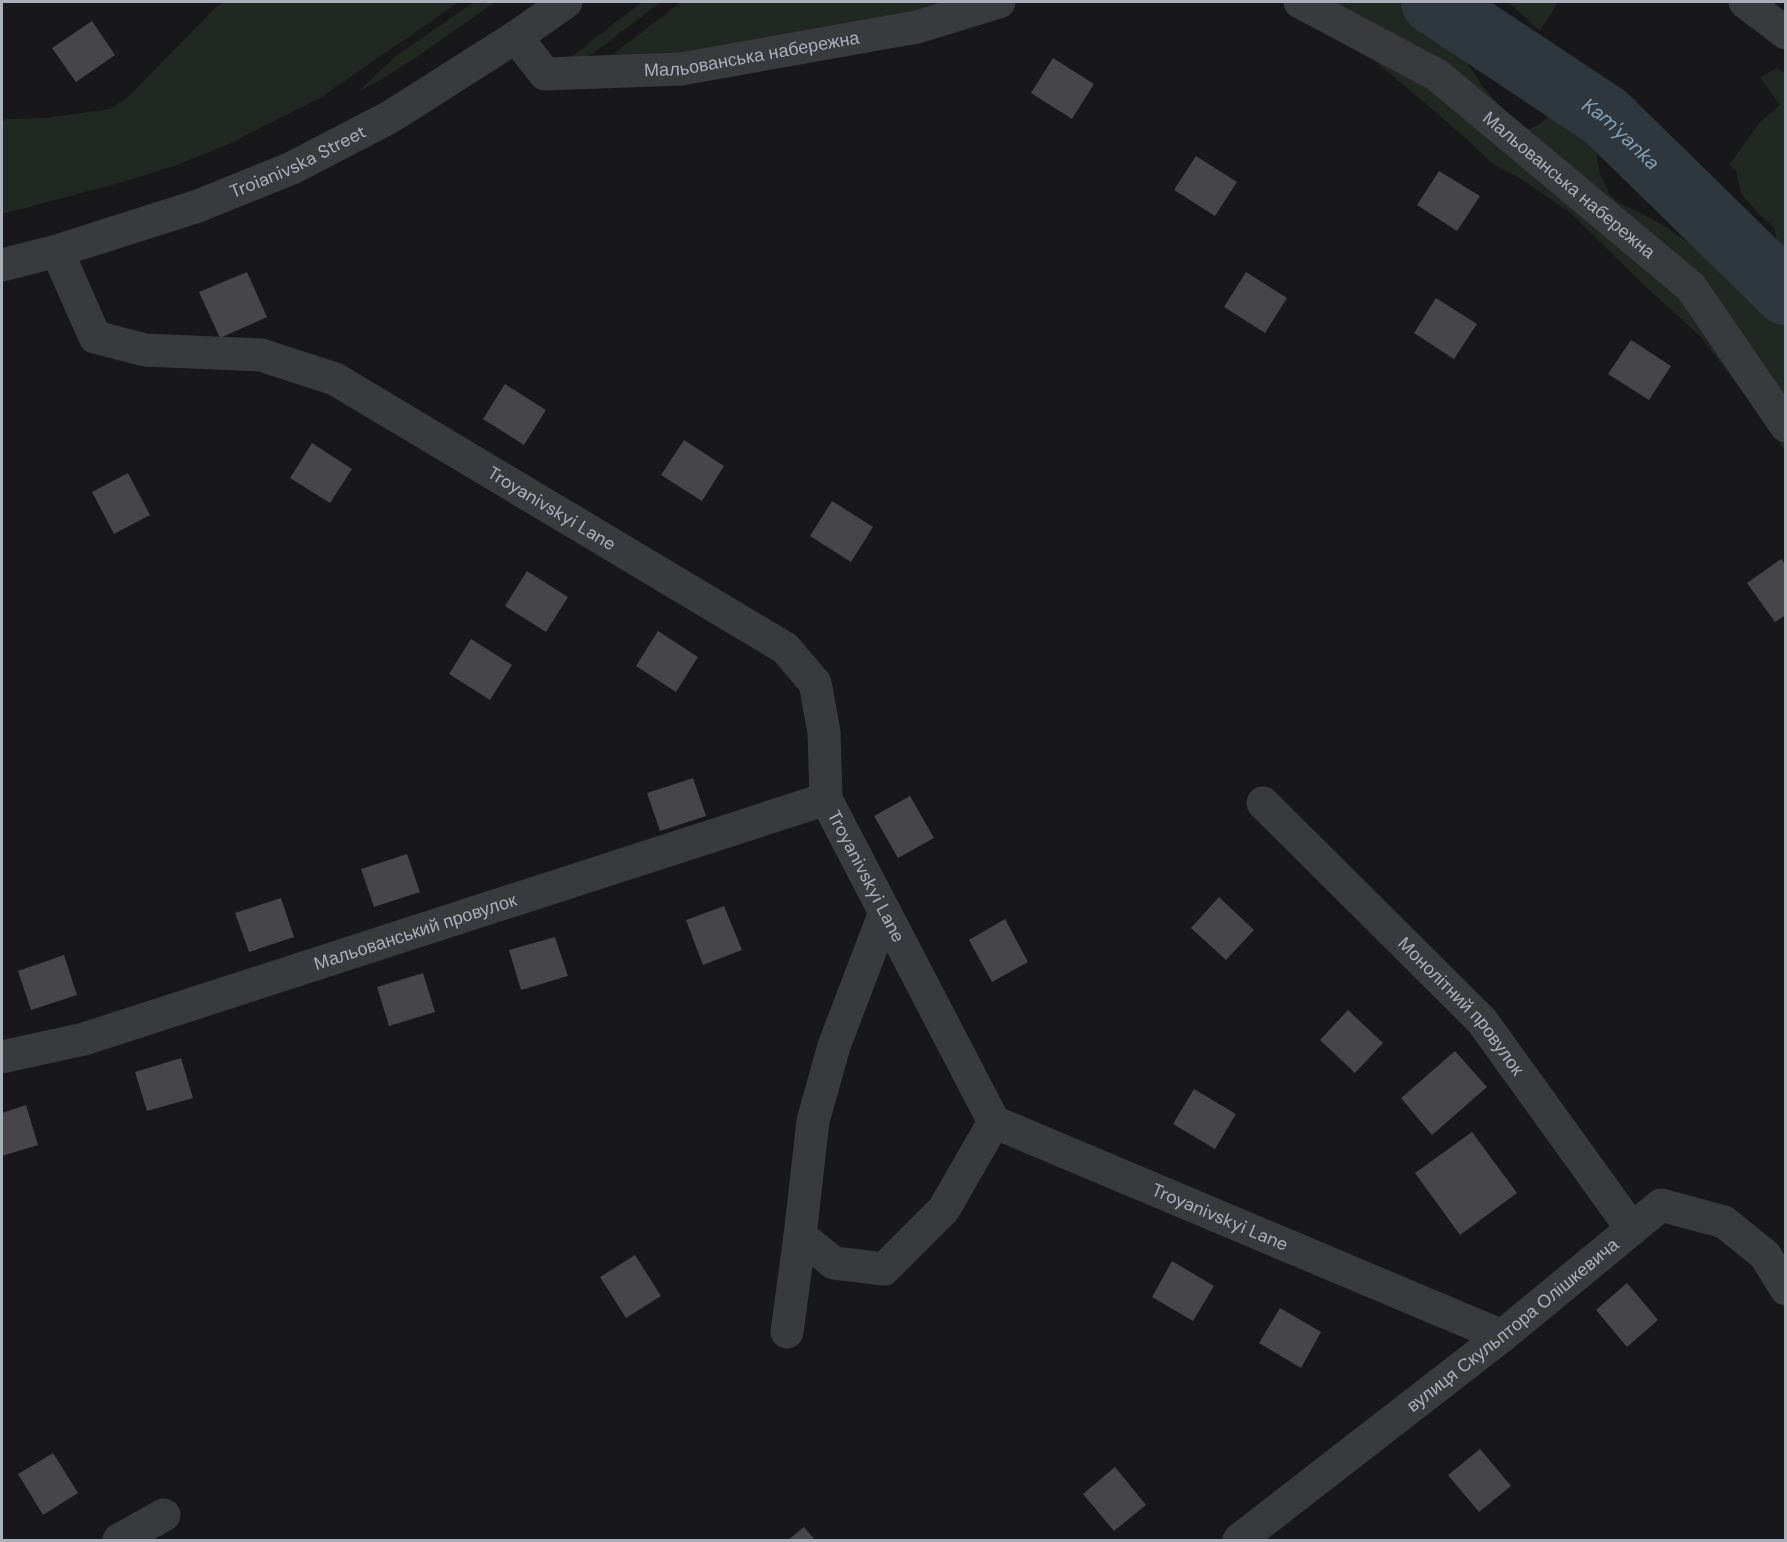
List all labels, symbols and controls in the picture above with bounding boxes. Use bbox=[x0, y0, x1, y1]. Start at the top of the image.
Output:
street label: Мальованська набережна bbox=[644, 25, 862, 82]
water label: Kam'yanka bbox=[1577, 92, 1666, 176]
street label: Мальованська набережна bbox=[1478, 106, 1661, 265]
street label: Troianivska Street bbox=[226, 120, 370, 204]
street label: Troyanivskyi Lane bbox=[483, 461, 620, 556]
street label: Troyanivskyi Lane bbox=[822, 806, 910, 946]
street label: Мальованський провулок bbox=[311, 888, 520, 976]
street label: Монолітний провулок bbox=[1393, 932, 1529, 1080]
street label: Troyanivskyi Lane bbox=[1148, 1178, 1292, 1256]
street label: вулиця Скульптора Олішкевича bbox=[1402, 1232, 1624, 1418]

